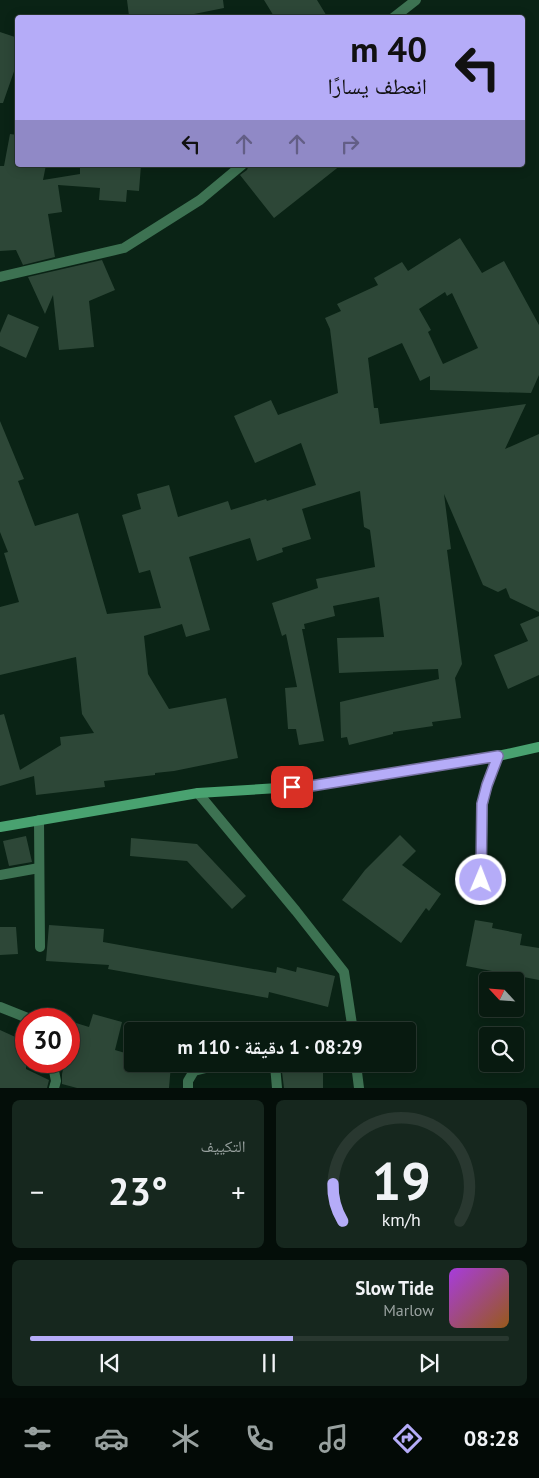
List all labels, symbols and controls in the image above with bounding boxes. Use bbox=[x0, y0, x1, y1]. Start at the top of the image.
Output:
text: 40 m bbox=[350, 26, 427, 72]
icon: left bbox=[445, 35, 510, 100]
text: انعطف يسارًا bbox=[327, 72, 427, 100]
icon: left bbox=[177, 130, 205, 158]
icon: ahead bbox=[230, 130, 258, 158]
icon: ahead bbox=[283, 130, 311, 158]
icon: right bbox=[336, 130, 364, 158]
pin bbox=[271, 766, 313, 808]
icon: arrive bbox=[278, 773, 306, 801]
position arrow bbox=[454, 853, 506, 905]
north arrow bbox=[479, 972, 524, 1018]
map controls bbox=[479, 972, 524, 1072]
speed limit sign: 30 bbox=[15, 1008, 80, 1073]
button: search bbox=[479, 1027, 524, 1072]
text: 08:29 · 1 دقيقة · 110 m bbox=[178, 1035, 362, 1059]
text: التكييف bbox=[201, 1136, 246, 1156]
text: 19 bbox=[372, 1147, 431, 1214]
text: 23° bbox=[108, 1166, 168, 1215]
text: − bbox=[30, 1173, 44, 1210]
text: + bbox=[231, 1173, 245, 1210]
text: km/h bbox=[382, 1208, 421, 1231]
text: Slow Tide bbox=[355, 1276, 434, 1300]
text: Marlow bbox=[383, 1300, 434, 1320]
icon: previous bbox=[96, 1349, 124, 1377]
icon: pause bbox=[255, 1349, 283, 1377]
icon: next bbox=[415, 1349, 443, 1377]
icon: filters bbox=[20, 1421, 55, 1456]
icon: car bbox=[94, 1421, 129, 1456]
icon: climate bbox=[168, 1421, 203, 1456]
icon: phone bbox=[242, 1421, 277, 1456]
icon: music bbox=[316, 1421, 351, 1456]
icon: directions bbox=[390, 1421, 425, 1456]
text: 08:28 bbox=[464, 1424, 520, 1452]

